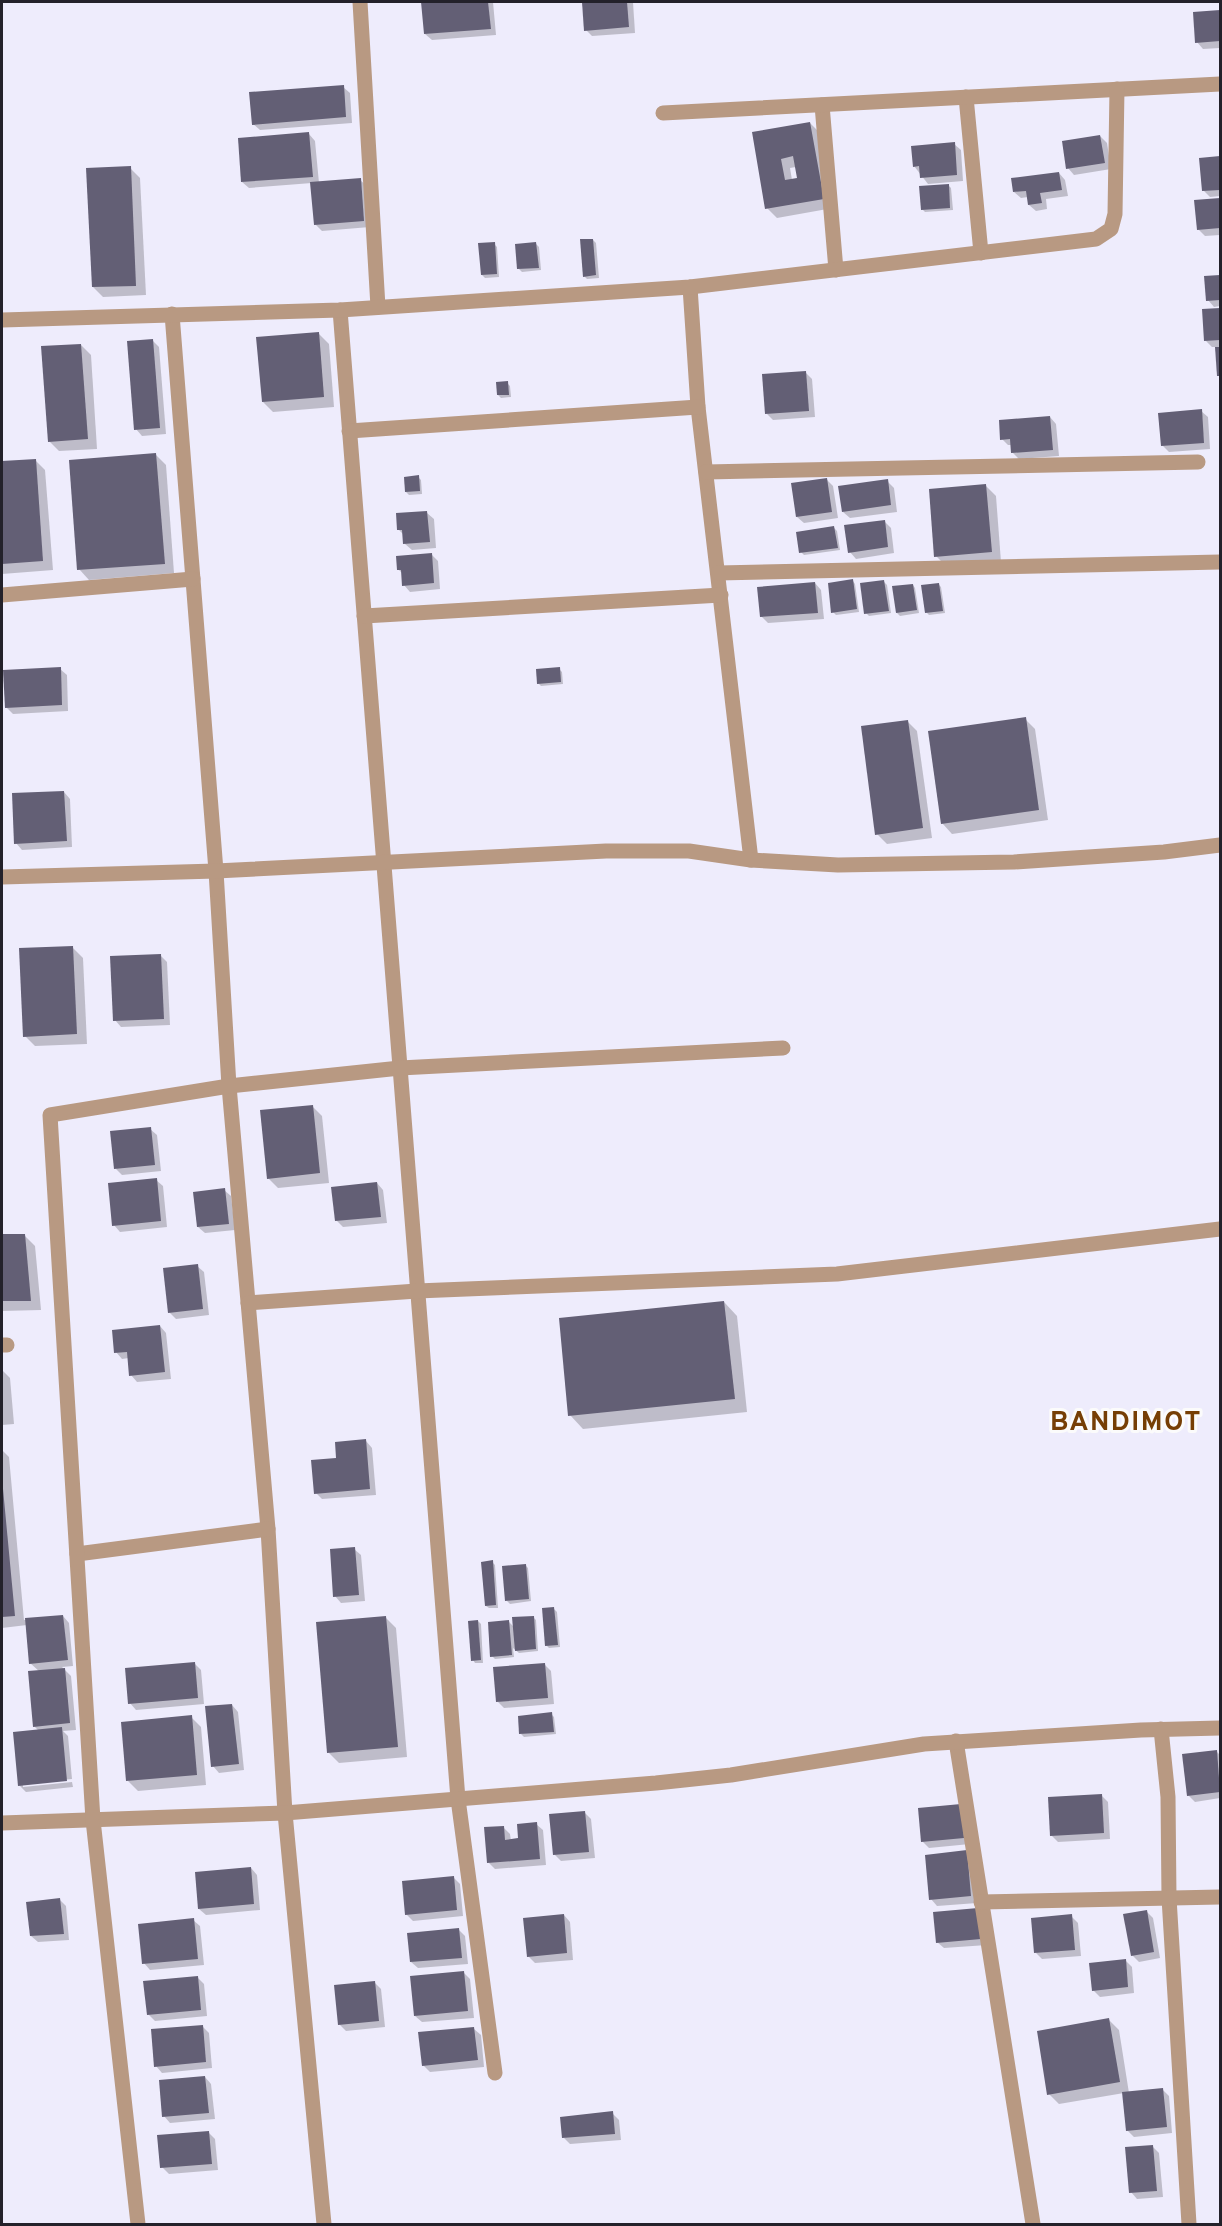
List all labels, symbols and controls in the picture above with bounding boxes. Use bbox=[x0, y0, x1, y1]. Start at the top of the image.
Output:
district label: BANDIMOT bbox=[1050, 1406, 1202, 1440]

